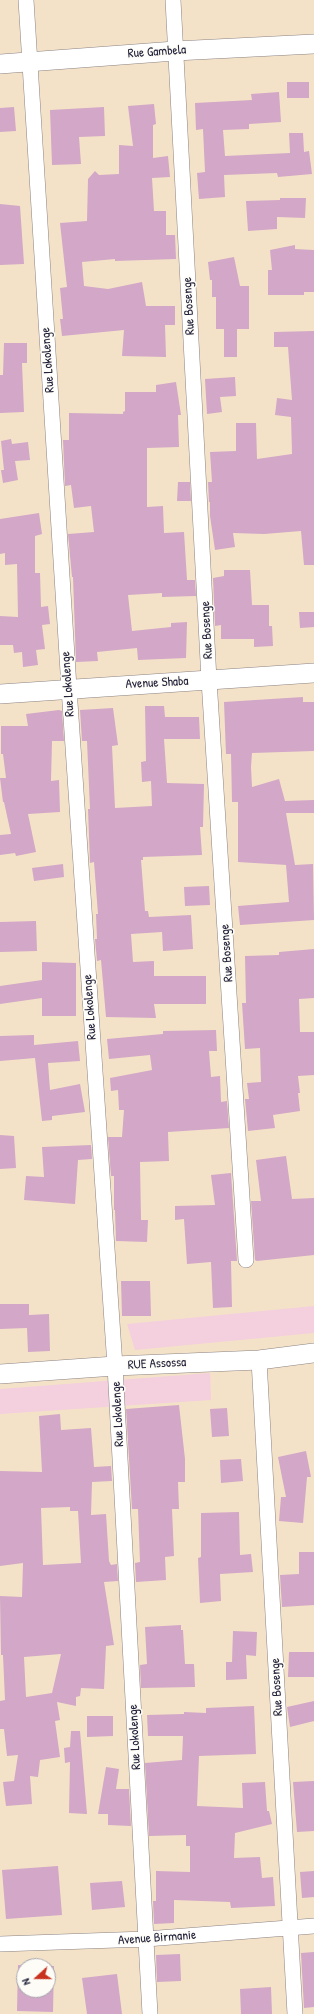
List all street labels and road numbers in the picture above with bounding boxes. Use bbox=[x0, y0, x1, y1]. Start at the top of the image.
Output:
street label: Rue Gambela bbox=[127, 42, 187, 62]
street label: Rue Bosenge bbox=[180, 277, 198, 335]
street label: Rue Lokolenge bbox=[38, 327, 58, 393]
street label: Rue Bosenge bbox=[198, 601, 216, 659]
street label: Rue Lokolenge bbox=[58, 651, 78, 717]
street label: Avenue Shaba bbox=[125, 674, 189, 692]
street label: Rue Bosenge bbox=[217, 923, 237, 983]
street label: Rue Lokolenge bbox=[80, 974, 100, 1040]
street label: RUE Assossa bbox=[127, 1355, 187, 1373]
street label: Rue Lokolenge bbox=[108, 1381, 128, 1447]
street label: Rue Bosenge bbox=[268, 1658, 286, 1716]
street label: Rue Lokolenge bbox=[125, 1704, 145, 1770]
street label: Avenue Birmanie bbox=[117, 1927, 197, 1949]

